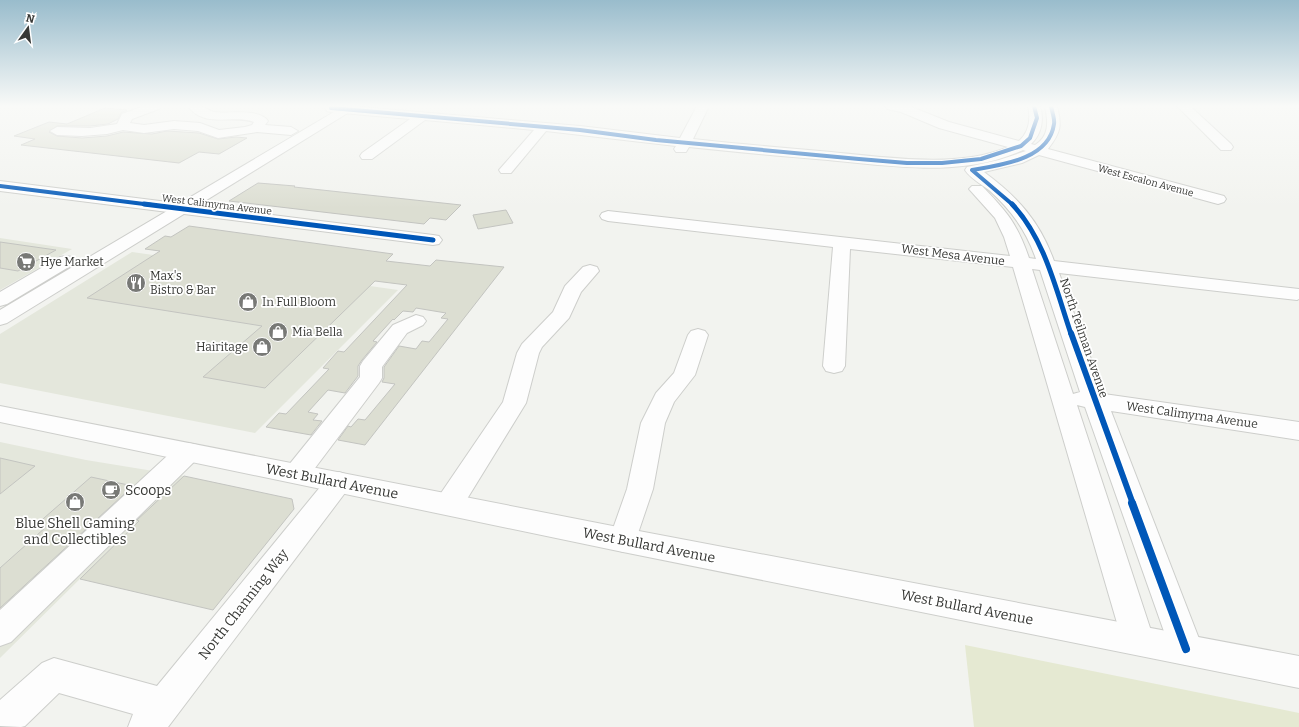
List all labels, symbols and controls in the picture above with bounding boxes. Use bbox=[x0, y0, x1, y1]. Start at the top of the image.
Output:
north arrow bbox=[8, 8, 48, 48]
text: N bbox=[25, 11, 36, 26]
street label: West Escalon Avenue bbox=[1097, 162, 1195, 200]
street label: West Calimyrna Avenue bbox=[161, 192, 273, 218]
street label: West Mesa Avenue bbox=[900, 242, 1006, 268]
supermarket icon: Hye Market bbox=[15, 251, 37, 273]
place label: Hye Market bbox=[40, 255, 104, 269]
place label: Max's Bistro & Bar bbox=[150, 269, 216, 297]
restaurant icon: Max's Bistro & Bar bbox=[125, 272, 147, 294]
street label: North Teilman Avenue bbox=[1057, 276, 1111, 400]
shop icon: In Full Bloom bbox=[237, 291, 259, 313]
place label: In Full Bloom bbox=[262, 295, 336, 309]
shop icon: Mia Bella bbox=[267, 321, 289, 343]
place label: Mia Bella bbox=[292, 325, 343, 339]
shop icon: Hairitage bbox=[251, 336, 273, 358]
place label: Hairitage bbox=[196, 340, 248, 354]
street label: West Calimyrna Avenue bbox=[1125, 399, 1259, 431]
street label: West Bullard Avenue bbox=[264, 460, 400, 503]
cafe icon: Scoops bbox=[100, 479, 122, 501]
place label: Scoops bbox=[125, 482, 171, 499]
shop icon: Blue Shell Gaming and Collectibles bbox=[64, 491, 86, 513]
place label: Blue Shell Gaming and Collectibles bbox=[15, 515, 135, 548]
street label: West Bullard Avenue bbox=[581, 524, 717, 567]
street label: North Channing Way bbox=[195, 545, 292, 663]
street label: West Bullard Avenue bbox=[899, 586, 1035, 629]

